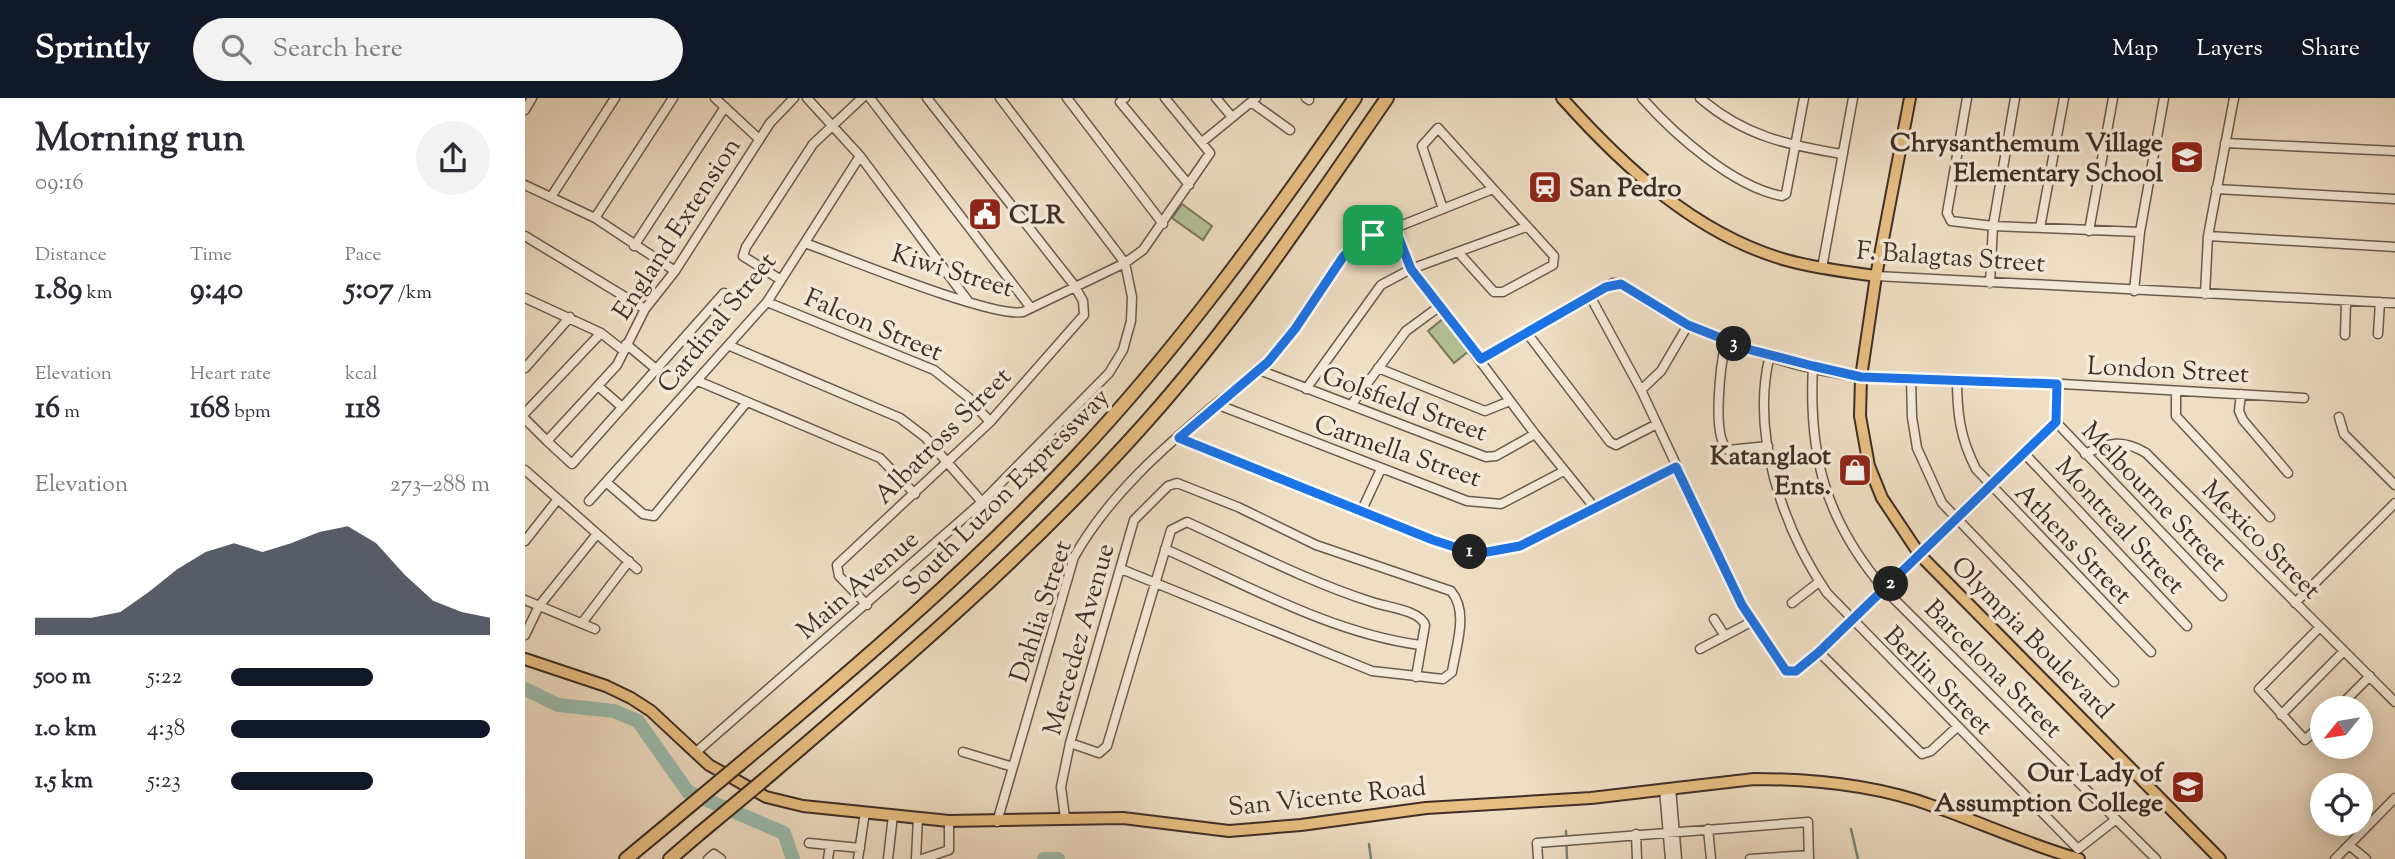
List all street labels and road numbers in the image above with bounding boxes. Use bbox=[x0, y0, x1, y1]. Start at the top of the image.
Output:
street label: England Extension bbox=[605, 131, 751, 328]
street label: F. Balagtas Street bbox=[1855, 233, 2047, 284]
street label: Kiwi Street bbox=[887, 236, 1018, 308]
street label: Cardinal Street bbox=[650, 245, 786, 402]
street label: Falcon Street bbox=[798, 281, 948, 372]
street label: London Street bbox=[2086, 349, 2250, 394]
street label: Golsfield Street bbox=[1316, 358, 1492, 452]
street label: Albatross Street bbox=[867, 360, 1021, 514]
street label: South Luzon Expressway bbox=[895, 381, 1119, 605]
street label: Carmella Street bbox=[1309, 406, 1486, 498]
street label: Melbourne Street bbox=[2072, 414, 2235, 581]
street label: Montreal Street bbox=[2046, 450, 2193, 604]
street label: Mexico Street bbox=[2192, 473, 2328, 609]
street label: Athens Street bbox=[2005, 476, 2139, 613]
street label: Main Avenue bbox=[790, 522, 928, 649]
street label: Dahlia Street bbox=[1002, 536, 1083, 687]
street label: Mercedez Avenue bbox=[1035, 539, 1125, 740]
street label: Olympia Boulevard bbox=[1942, 549, 2121, 729]
street label: Barcelona Street bbox=[1915, 592, 2070, 748]
street label: Berlin Street bbox=[1874, 619, 2000, 745]
street label: San Vicente Road bbox=[1226, 770, 1428, 827]

